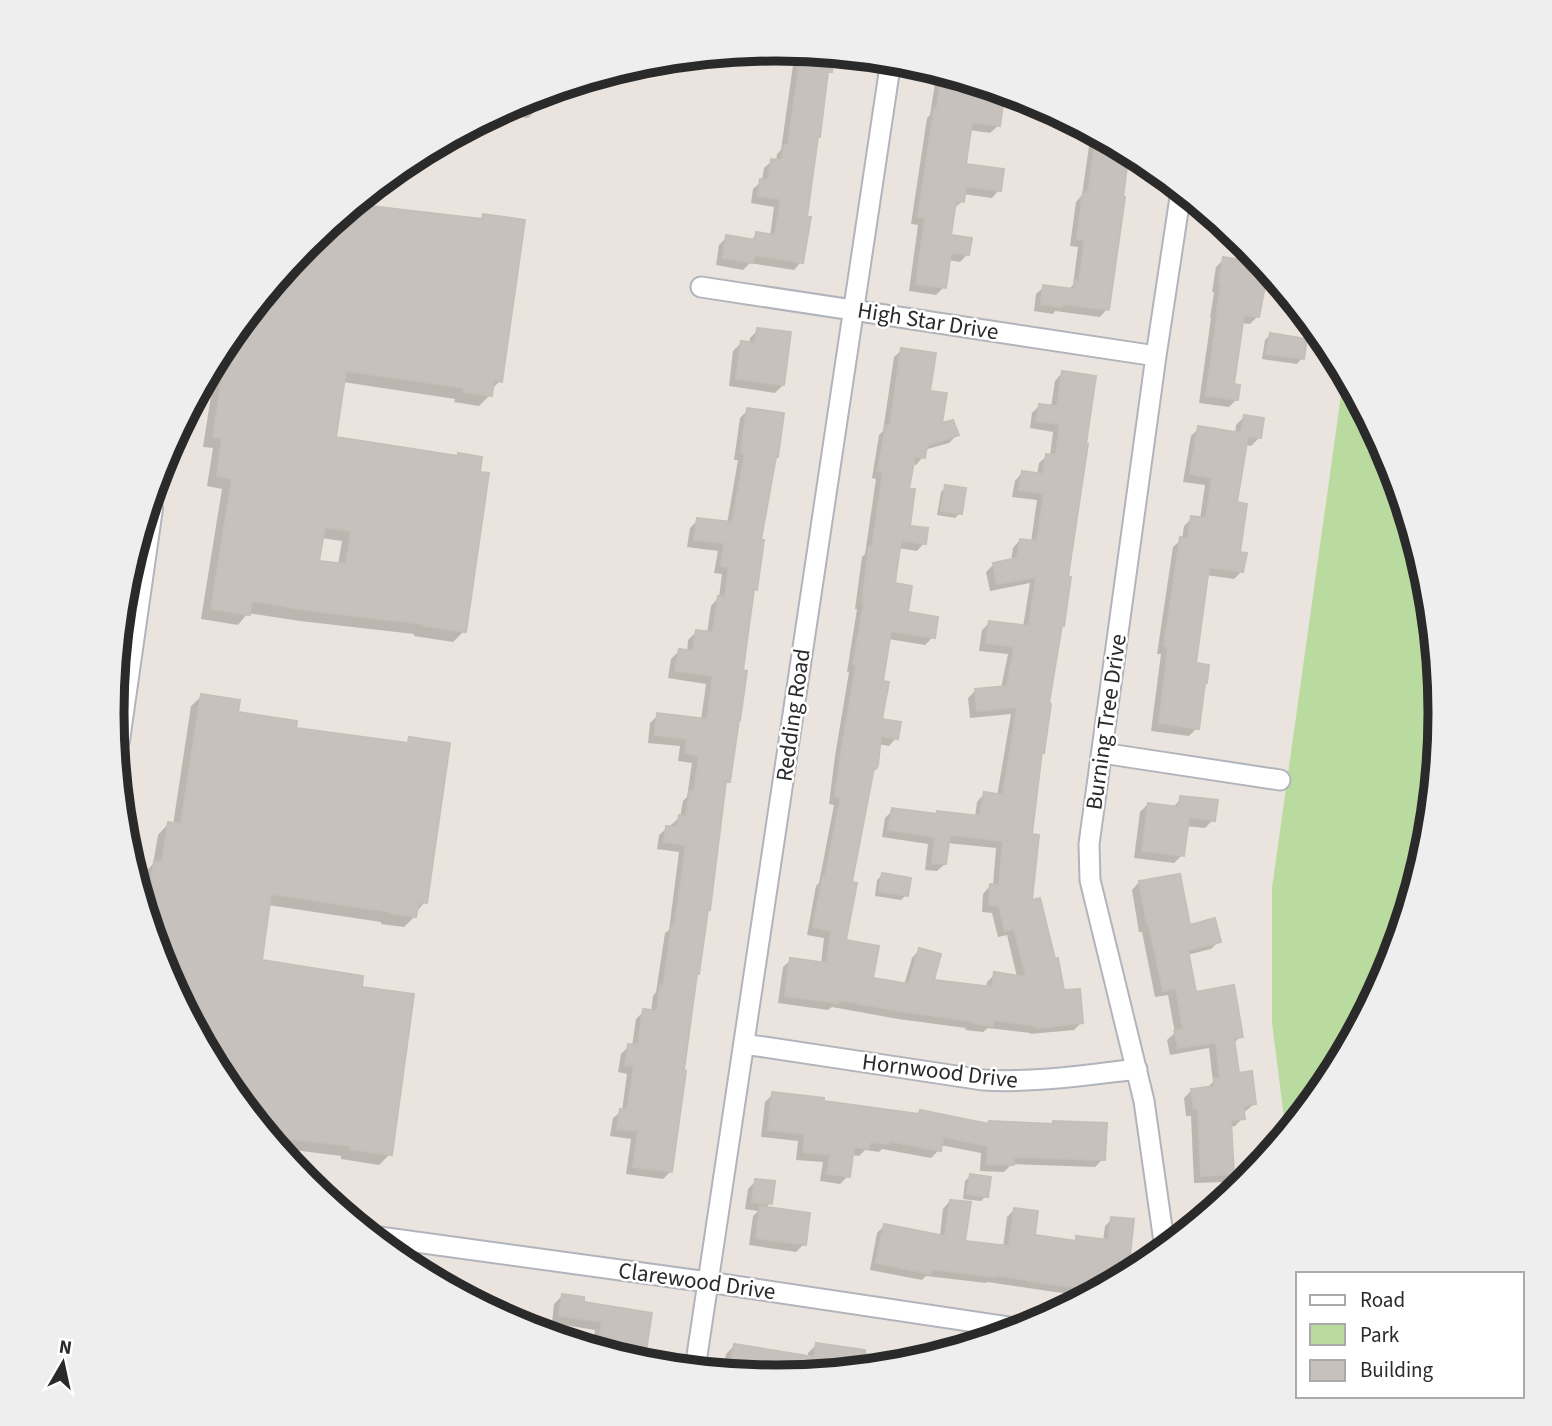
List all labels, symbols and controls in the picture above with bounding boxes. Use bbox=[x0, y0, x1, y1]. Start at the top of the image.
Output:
street label: High Star Drive bbox=[855, 294, 1001, 348]
street label: Burning Tree Drive bbox=[1077, 632, 1135, 812]
street label: Redding Road bbox=[767, 647, 819, 783]
street label: Hornwood Drive bbox=[860, 1045, 1020, 1097]
street label: Clarewood Drive bbox=[616, 1254, 778, 1308]
legend bbox=[1296, 1272, 1524, 1398]
text: Road bbox=[1360, 1285, 1405, 1315]
text: Park bbox=[1360, 1320, 1400, 1350]
north arrow bbox=[28, 1328, 98, 1398]
text: N bbox=[57, 1333, 74, 1362]
text: Building bbox=[1360, 1355, 1434, 1385]

